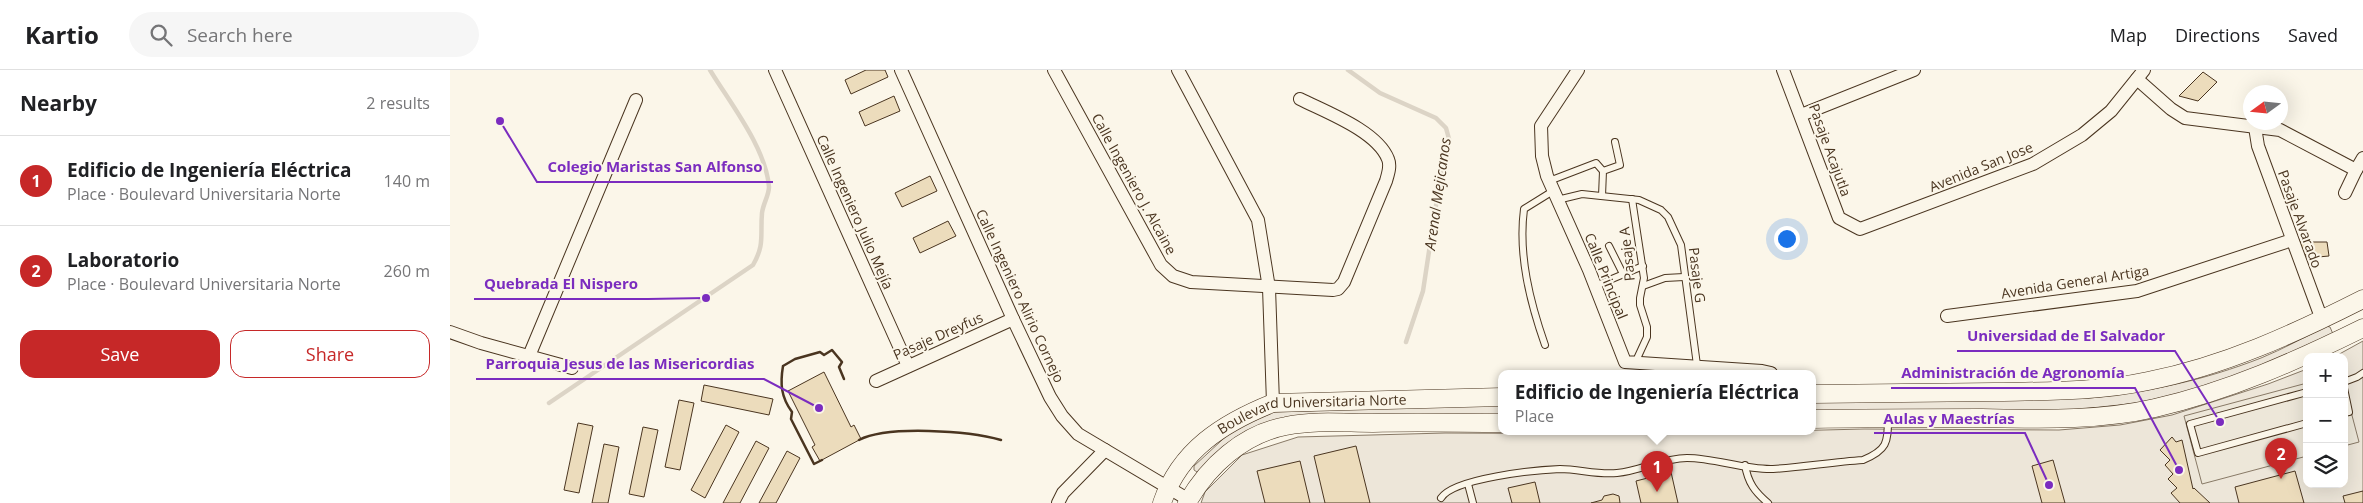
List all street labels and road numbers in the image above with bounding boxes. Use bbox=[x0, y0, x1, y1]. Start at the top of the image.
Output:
street label: Pasaje Acajutla bbox=[1805, 101, 1856, 199]
street label: Calle Ingeniero J. Alcaine bbox=[1088, 110, 1181, 258]
street label: Calle Ingeniero Julio Mejía bbox=[813, 131, 898, 292]
street label: Avenida San Jose bbox=[1926, 137, 2036, 196]
street label: Pasaje Alvarado bbox=[2274, 167, 2327, 271]
street label: Calle Ingeniero Alirio Cornejo bbox=[972, 206, 1069, 386]
street label: Pasaje A bbox=[1614, 226, 1639, 282]
street label: Calle Principal bbox=[1581, 230, 1632, 322]
street label: Pasaje G bbox=[1685, 246, 1710, 304]
street label: Avenida General Artiga bbox=[2000, 260, 2150, 303]
street label: Pasaje Dreyfus bbox=[890, 307, 986, 364]
street label: Boulevard Universitaria Norte bbox=[1213, 389, 1407, 438]

